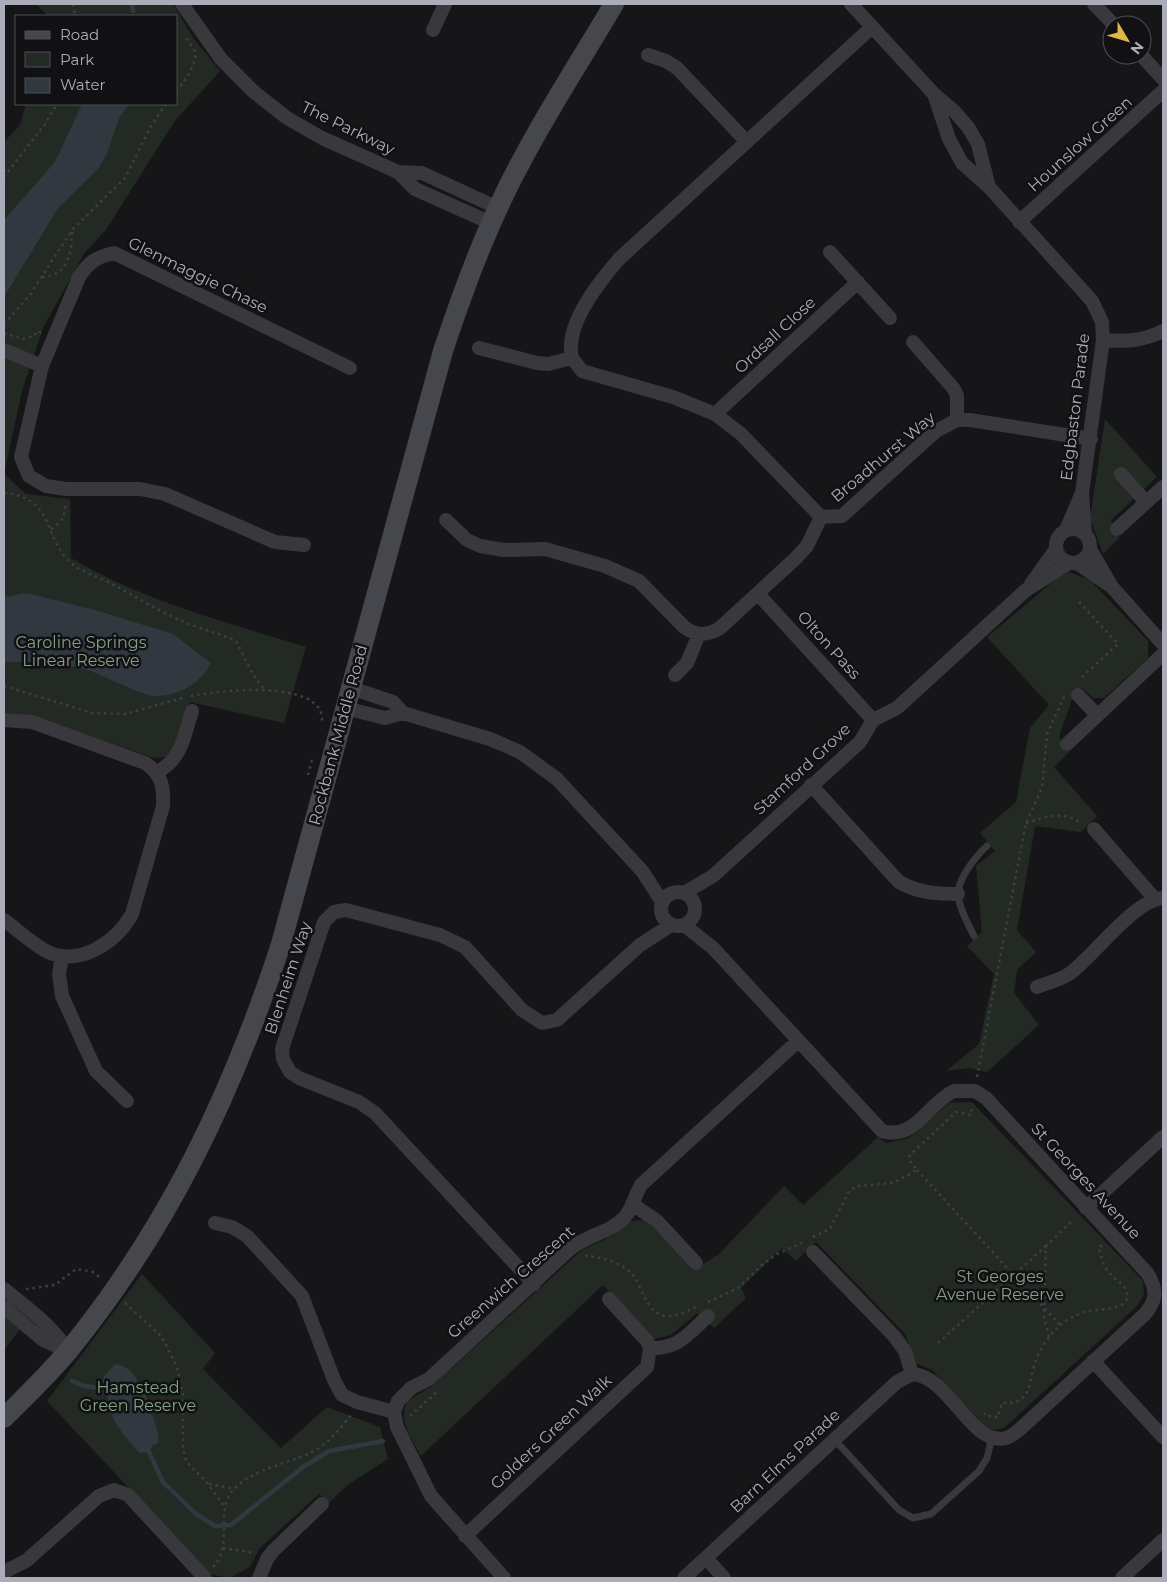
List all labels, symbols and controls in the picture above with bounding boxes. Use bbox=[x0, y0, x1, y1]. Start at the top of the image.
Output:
legend bbox=[15, 15, 178, 105]
north arrow bbox=[1102, 15, 1152, 65]
text: Road bbox=[60, 25, 99, 44]
text: N bbox=[1127, 38, 1148, 58]
text: Park bbox=[60, 50, 94, 69]
text: Water bbox=[60, 75, 106, 94]
street label: Hounslow Green bbox=[1024, 92, 1136, 196]
street label: The Parkway bbox=[298, 97, 398, 159]
street label: Glenmaggie Chase bbox=[125, 233, 271, 317]
street label: Ordsall Close bbox=[731, 293, 819, 377]
street label: Edgbaston Parade bbox=[1057, 332, 1093, 482]
street label: Broadhurst Way bbox=[827, 408, 939, 506]
street label: Olton Pass bbox=[793, 607, 865, 683]
park label: Caroline Springs Linear Reserve bbox=[15, 633, 147, 670]
street label: Rockbank Middle Road bbox=[305, 643, 371, 827]
street label: Stamford Grove bbox=[750, 719, 854, 819]
street label: Blenheim Way bbox=[261, 919, 315, 1037]
street label: St Georges Avenue bbox=[1027, 1119, 1145, 1243]
street label: Greenwich Crescent bbox=[444, 1221, 579, 1342]
park label: St Georges Avenue Reserve bbox=[936, 1267, 1064, 1304]
street label: Golders Green Walk bbox=[486, 1371, 616, 1493]
park label: Hamstead Green Reserve bbox=[80, 1378, 196, 1415]
street label: Barn Elms Parade bbox=[726, 1405, 844, 1517]

